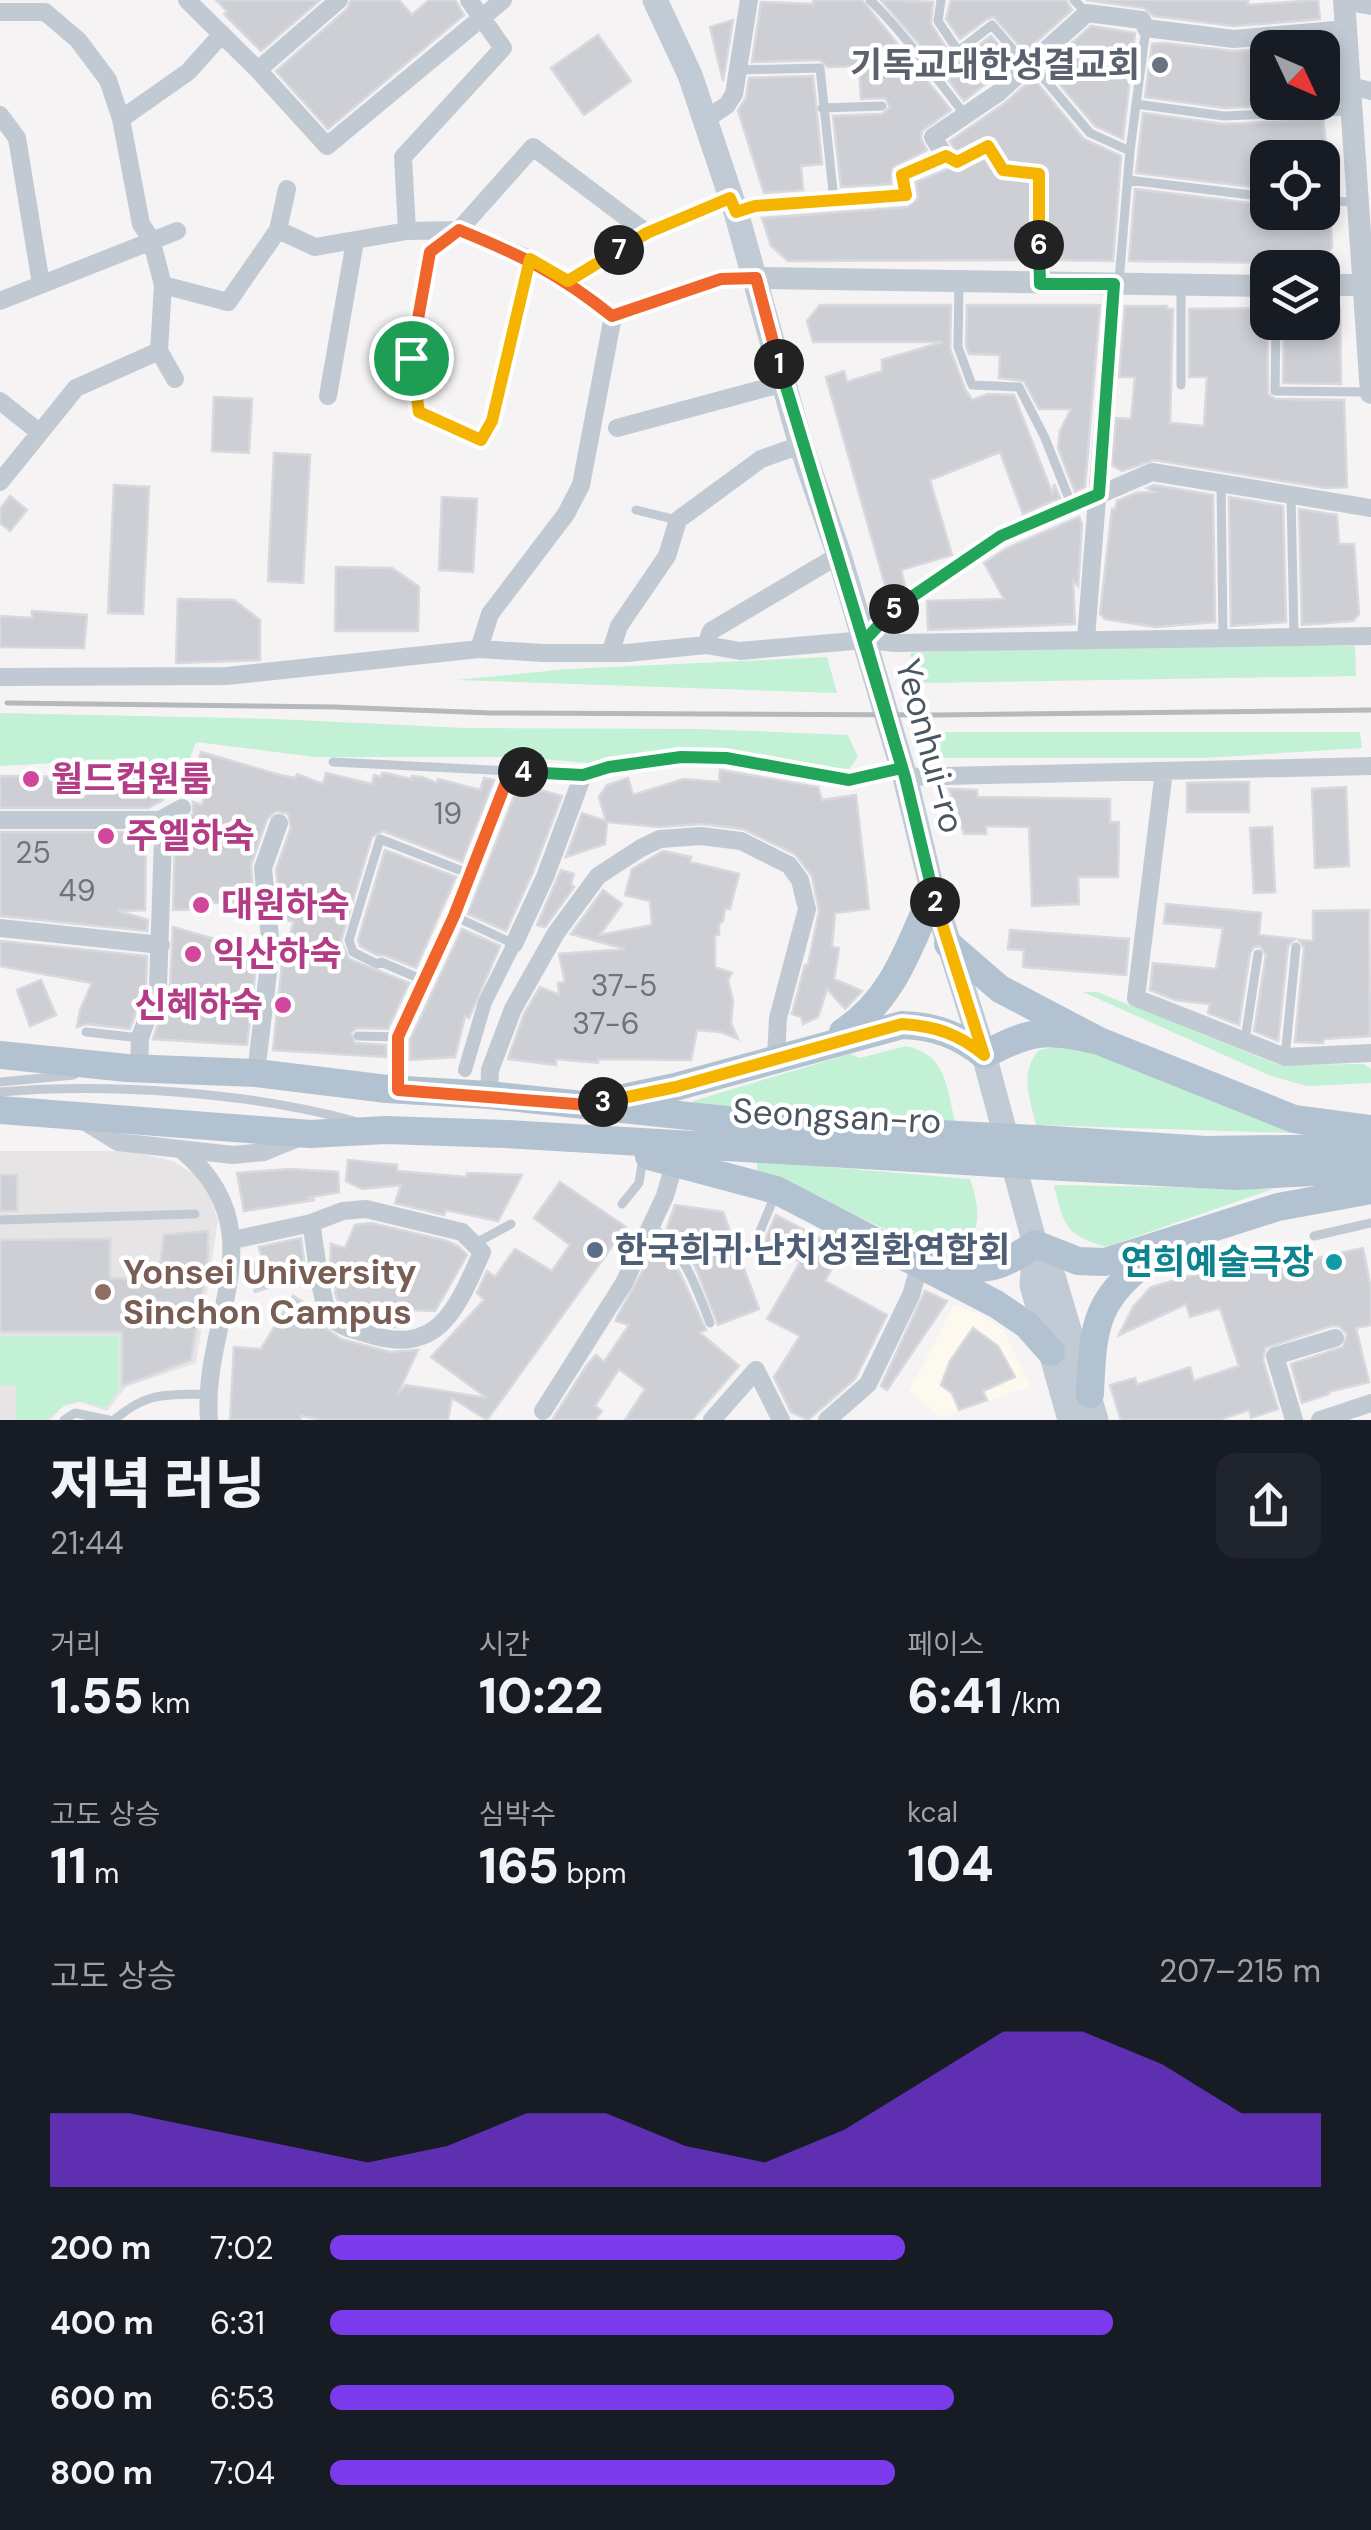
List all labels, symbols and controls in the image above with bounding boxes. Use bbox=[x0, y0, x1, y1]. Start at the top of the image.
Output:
north arrow bbox=[1250, 30, 1340, 120]
map controls bbox=[1250, 30, 1340, 340]
place label: 기독교대한성결교회 bbox=[850, 42, 1140, 88]
marker: 기독교대한성결교회 bbox=[1149, 54, 1171, 76]
button: locate bbox=[1250, 140, 1340, 230]
pin: 6 bbox=[1014, 220, 1064, 270]
pin: 7 bbox=[594, 225, 644, 275]
text: 6 bbox=[1030, 226, 1048, 263]
text: 7 bbox=[611, 231, 627, 268]
button: layers bbox=[1250, 250, 1340, 340]
pin bbox=[369, 316, 454, 401]
icon: arrive bbox=[384, 331, 439, 386]
pin: 1 bbox=[754, 339, 804, 389]
text: 1 bbox=[774, 345, 784, 382]
pin: 5 bbox=[869, 584, 919, 634]
text: 5 bbox=[885, 590, 903, 627]
street label: Yeonhui-ro bbox=[885, 654, 975, 838]
pin: 4 bbox=[498, 747, 548, 797]
text: 4 bbox=[514, 753, 532, 790]
place label: 월드컵원룸 bbox=[51, 756, 212, 802]
marker: 월드컵원룸 bbox=[20, 768, 42, 790]
house number: 19 bbox=[434, 794, 462, 833]
place label: 주엘하숙 bbox=[126, 813, 255, 859]
marker: 주엘하숙 bbox=[95, 825, 117, 847]
house number: 25 bbox=[15, 833, 51, 872]
house number: 49 bbox=[58, 871, 96, 910]
pin: 2 bbox=[910, 877, 960, 927]
place label: 대원하숙 bbox=[221, 882, 350, 928]
text: 2 bbox=[927, 883, 943, 920]
marker: 대원하숙 bbox=[190, 894, 212, 916]
place label: 익산하숙 bbox=[213, 931, 342, 977]
marker: 익산하숙 bbox=[182, 943, 204, 965]
house number: 37-5 bbox=[591, 966, 657, 1005]
place label: 신혜하숙 bbox=[134, 982, 263, 1028]
marker: 신혜하숙 bbox=[272, 994, 294, 1016]
house number: 37-6 bbox=[572, 1004, 640, 1043]
pin: 3 bbox=[578, 1077, 628, 1127]
text: 3 bbox=[595, 1083, 611, 1120]
street label: Seongsan-ro bbox=[731, 1088, 943, 1144]
place label: 한국희귀·난치성질환연합회 bbox=[615, 1227, 1010, 1273]
marker: 한국희귀·난치성질환연합회 bbox=[584, 1239, 606, 1261]
place label: 연희예술극장 bbox=[1121, 1239, 1314, 1285]
place label: Yonsei University Sinchon Campus bbox=[123, 1249, 417, 1335]
marker: 연희예술극장 bbox=[1323, 1251, 1345, 1273]
marker: Yonsei University Sinchon Campus bbox=[92, 1281, 114, 1303]
text: 저녁 러닝 bbox=[50, 1448, 265, 1520]
button: share bbox=[1216, 1453, 1321, 1558]
text: 21:44 bbox=[50, 1522, 124, 1564]
text: 거리 bbox=[50, 1626, 102, 1663]
text: 시간 bbox=[479, 1626, 530, 1663]
text: 페이스 bbox=[907, 1626, 985, 1663]
text: 1.55 bbox=[50, 1663, 144, 1729]
text: 10:22 bbox=[479, 1663, 603, 1729]
text: 6:41 bbox=[907, 1663, 1003, 1729]
text: km bbox=[144, 1685, 190, 1722]
text: /km bbox=[1003, 1685, 1061, 1722]
text: kcal bbox=[907, 1794, 958, 1831]
text: 고도 상승 bbox=[50, 1796, 161, 1833]
text: 심박수 bbox=[479, 1796, 556, 1833]
text: 104 bbox=[907, 1831, 994, 1897]
text: 11 bbox=[50, 1833, 87, 1899]
text: 165 bbox=[479, 1833, 559, 1899]
text: m bbox=[87, 1855, 119, 1892]
text: bpm bbox=[559, 1855, 626, 1892]
text: 207–215 m bbox=[1159, 1950, 1321, 1992]
text: 고도 상승 bbox=[50, 1955, 176, 1997]
text: 200 m bbox=[50, 2227, 151, 2269]
text: 7:02 bbox=[210, 2227, 274, 2269]
text: 400 m bbox=[50, 2302, 154, 2344]
text: 6:31 bbox=[210, 2302, 265, 2344]
text: 600 m bbox=[50, 2377, 153, 2419]
text: 6:53 bbox=[210, 2377, 275, 2419]
text: 800 m bbox=[50, 2452, 153, 2494]
text: 7:04 bbox=[210, 2452, 275, 2494]

